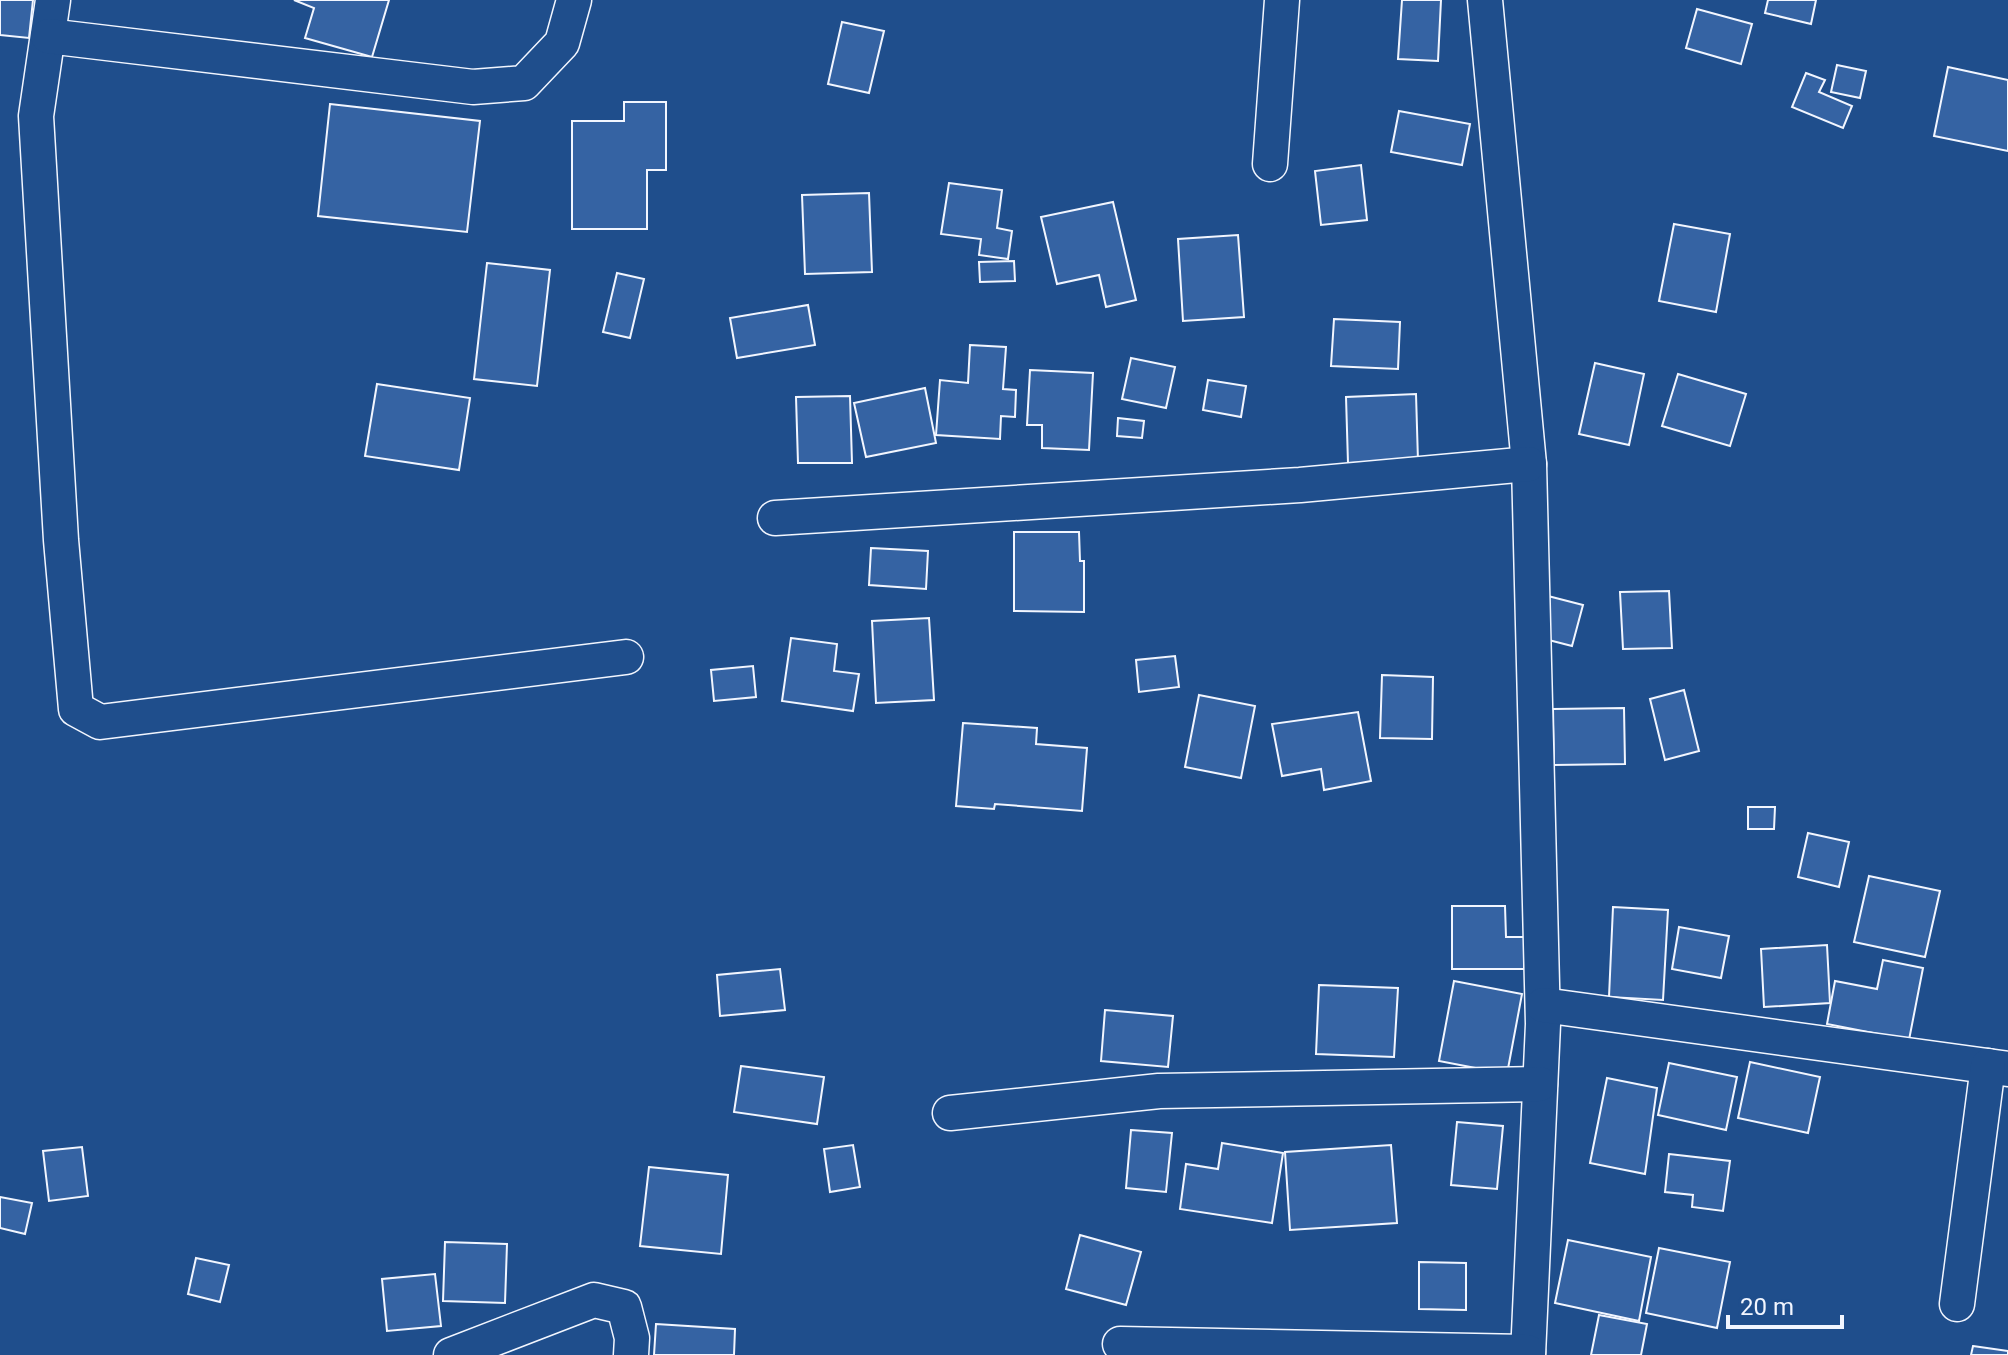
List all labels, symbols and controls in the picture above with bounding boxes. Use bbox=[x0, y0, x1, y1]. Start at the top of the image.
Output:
scale bar bbox=[1728, 1279, 1842, 1329]
text: 20 m bbox=[1740, 1293, 1794, 1321]

